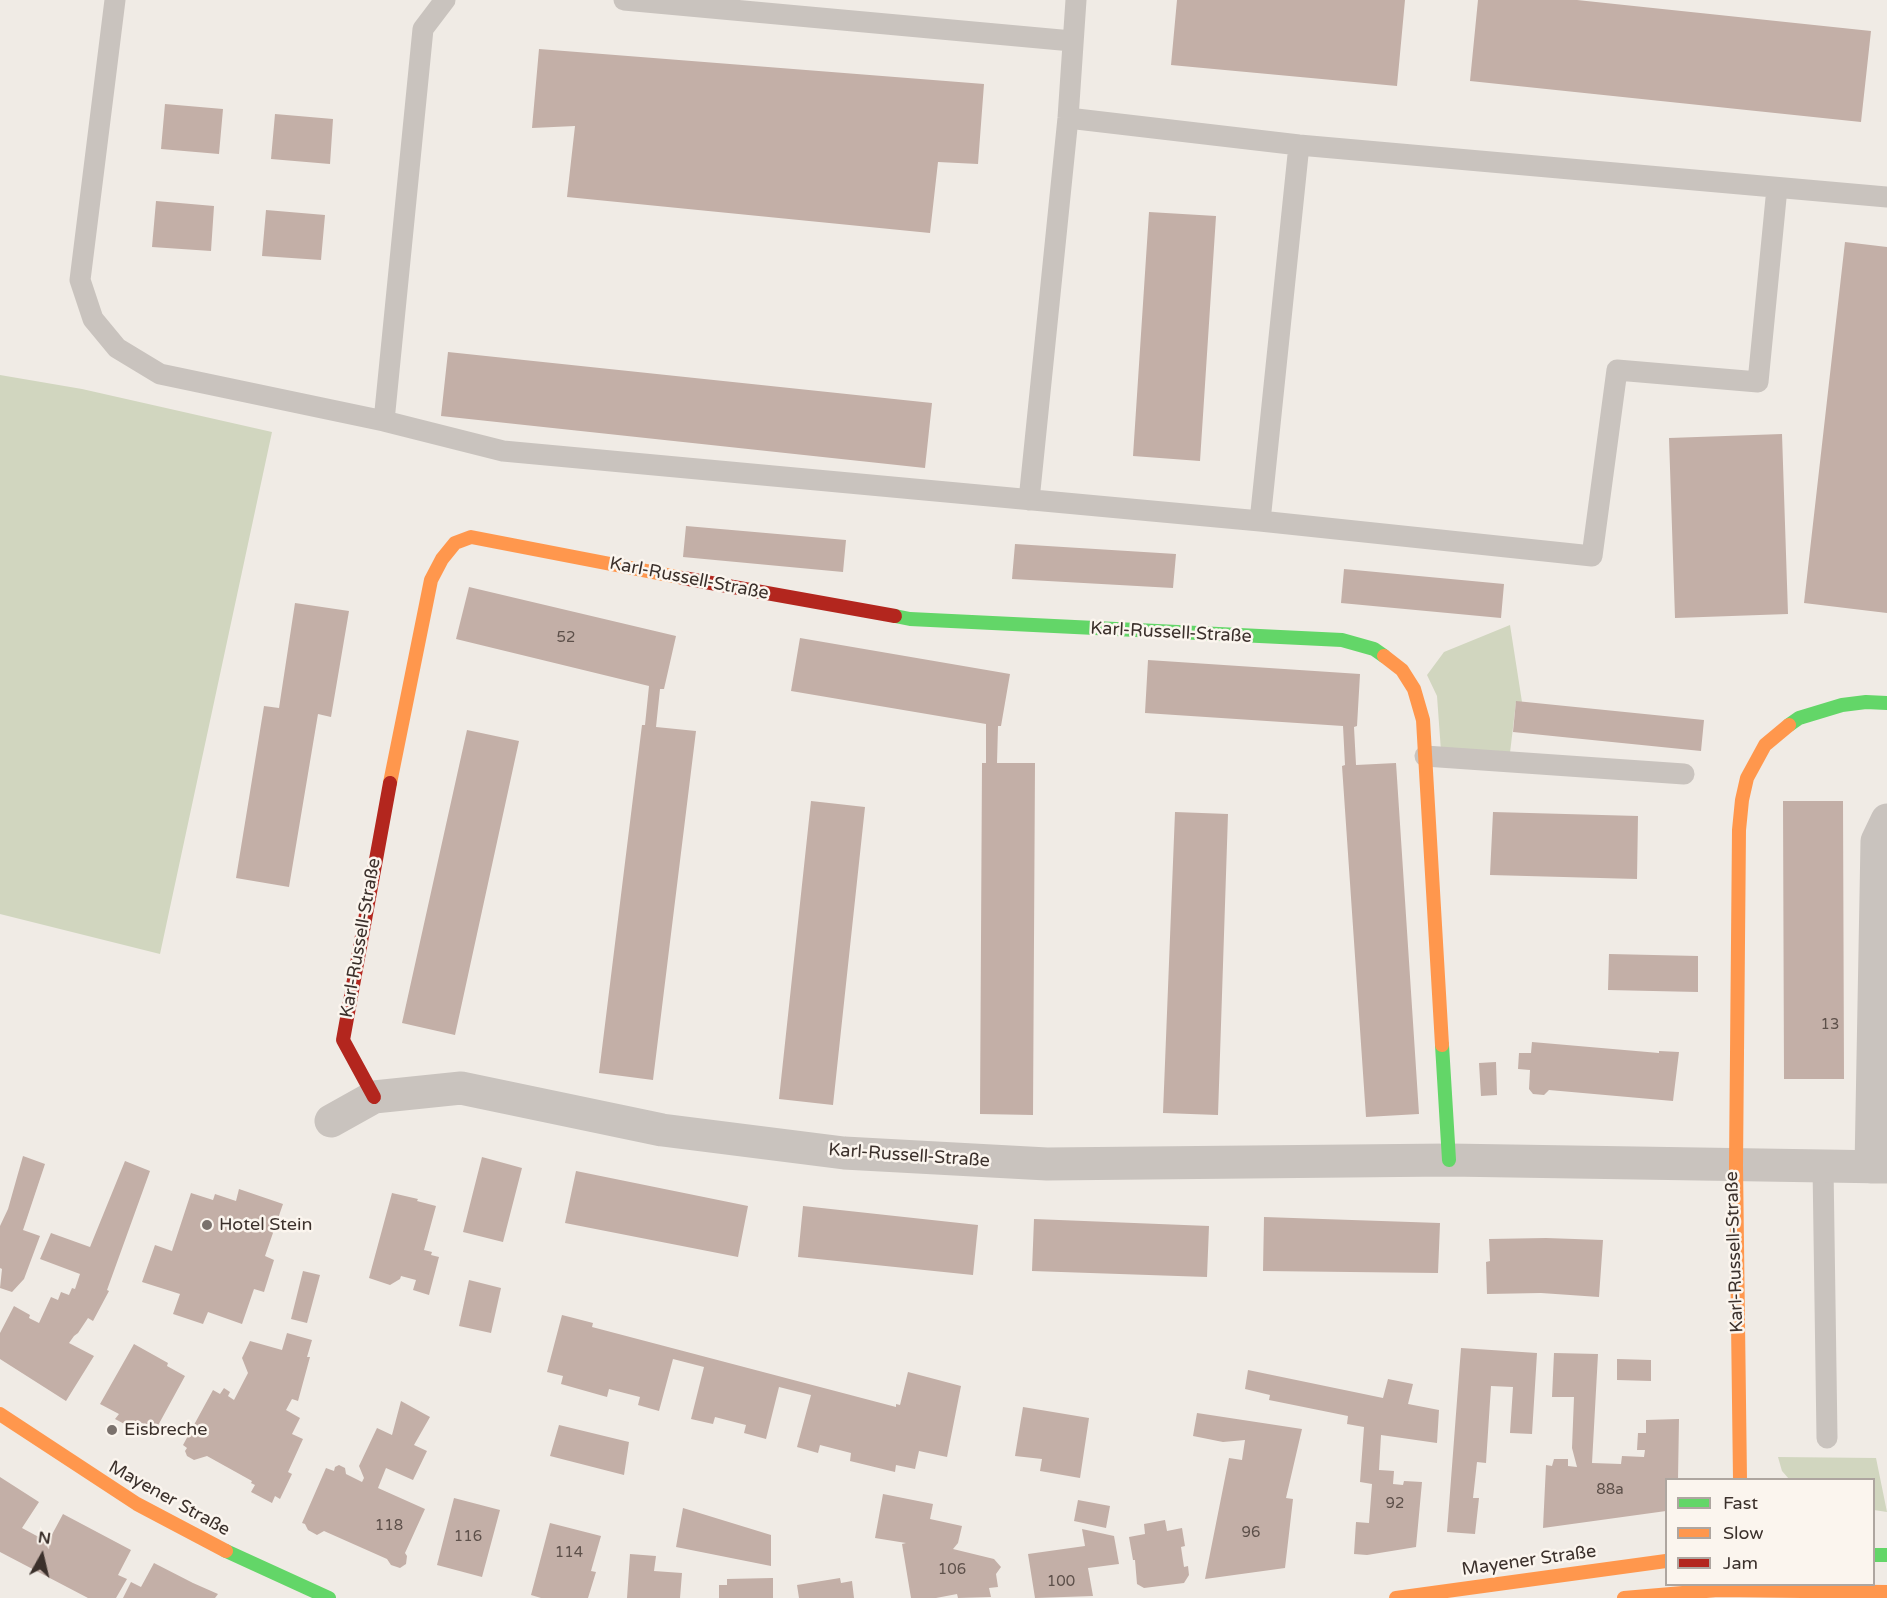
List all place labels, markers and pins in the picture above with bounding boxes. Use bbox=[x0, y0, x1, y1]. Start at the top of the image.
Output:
place label: Hotel Stein bbox=[219, 1214, 312, 1236]
marker: Hotel Stein bbox=[200, 1218, 214, 1232]
place label: Eisbreche bbox=[124, 1419, 208, 1441]
marker: Eisbreche bbox=[105, 1423, 119, 1437]

